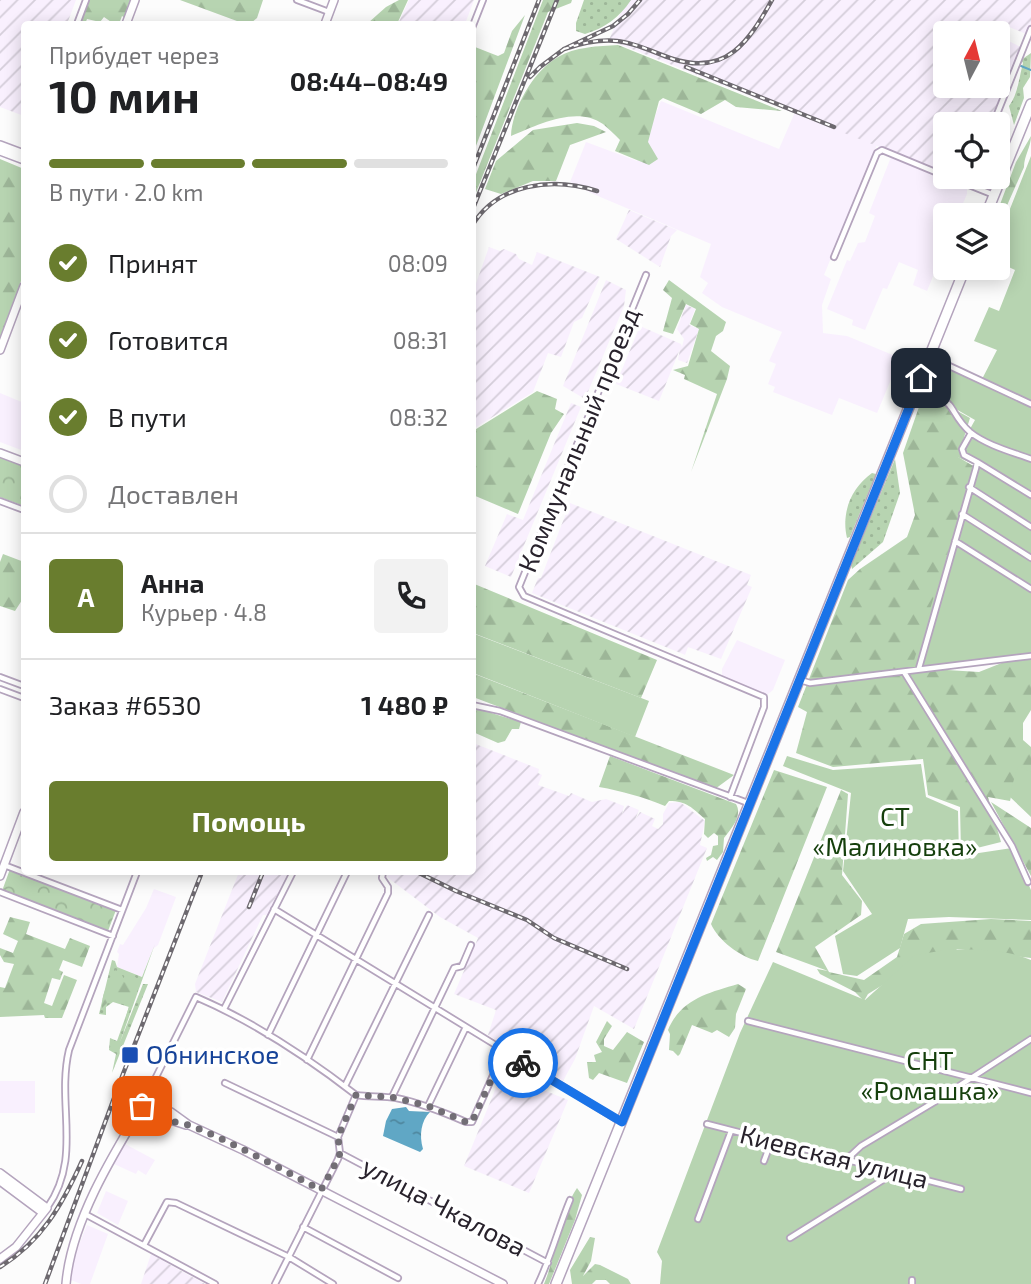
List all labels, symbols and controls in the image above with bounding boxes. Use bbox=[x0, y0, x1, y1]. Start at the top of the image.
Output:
north arrow bbox=[933, 21, 1010, 98]
map controls bbox=[933, 21, 1010, 280]
text: Прибудет через bbox=[49, 41, 219, 69]
text: 08:44–08:49 bbox=[290, 65, 448, 96]
text: 10 мин bbox=[49, 67, 200, 122]
button: locate bbox=[933, 112, 1010, 189]
text: В пути · 2.0 km bbox=[49, 178, 203, 206]
button: layers bbox=[933, 203, 1010, 280]
icon: check bbox=[49, 244, 87, 282]
text: Принят bbox=[108, 247, 198, 278]
text: 08:09 bbox=[388, 249, 448, 277]
street label: Коммунальный проезд bbox=[510, 303, 646, 577]
icon: check bbox=[49, 321, 87, 359]
text: Готовится bbox=[108, 324, 229, 355]
text: 08:31 bbox=[393, 326, 448, 354]
pin bbox=[891, 348, 951, 408]
icon: home bbox=[902, 359, 940, 397]
icon: check bbox=[49, 398, 87, 436]
text: В пути bbox=[108, 401, 187, 432]
text: 08:32 bbox=[389, 403, 448, 431]
text: Доставлен bbox=[108, 478, 239, 509]
button: phone bbox=[374, 559, 448, 633]
text: Анна bbox=[141, 567, 204, 598]
text: А bbox=[78, 581, 94, 612]
text: Курьер · 4.8 bbox=[141, 598, 267, 626]
text: Заказ #6530 bbox=[49, 689, 201, 720]
text: 1 480 ₽ bbox=[361, 689, 448, 720]
button: Помощь bbox=[49, 781, 448, 861]
park label: СТ «Малиновка» bbox=[813, 800, 977, 861]
courier bbox=[488, 1028, 558, 1098]
place label: Обнинское bbox=[146, 1038, 279, 1069]
icon: bike bbox=[504, 1044, 542, 1082]
park label: СНТ «Ромашка» bbox=[861, 1044, 999, 1105]
marker: Обнинское bbox=[120, 1045, 140, 1065]
pin bbox=[112, 1076, 172, 1136]
icon: bag bbox=[123, 1087, 161, 1125]
street label: Киевская улица bbox=[737, 1117, 932, 1195]
street label: улица Чкалова bbox=[357, 1149, 532, 1263]

